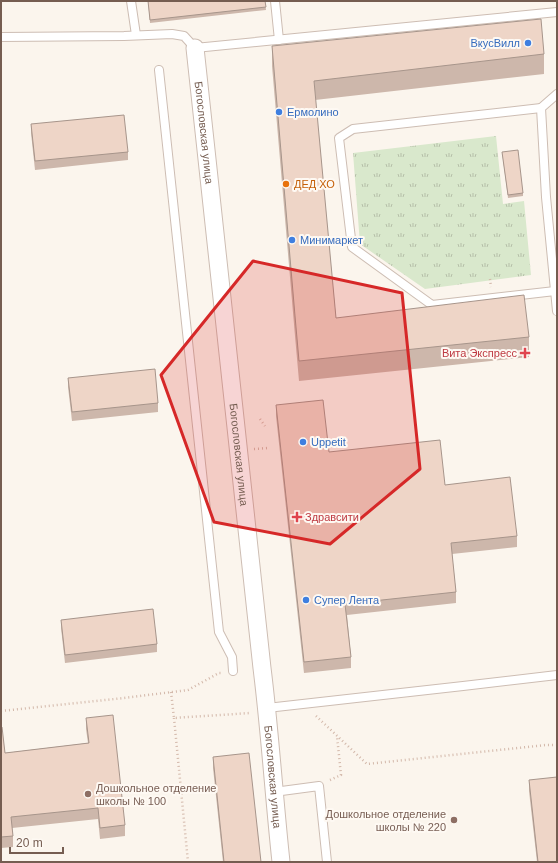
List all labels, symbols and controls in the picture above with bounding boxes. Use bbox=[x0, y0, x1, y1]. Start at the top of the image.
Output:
place label: ВкусВилл bbox=[471, 37, 520, 49]
marker: ВкусВилл bbox=[523, 38, 533, 48]
street label: Богословская улица bbox=[193, 81, 216, 185]
place label: Ермолино bbox=[287, 106, 339, 118]
marker: Ермолино bbox=[274, 107, 284, 117]
place label: ДЕД ХО bbox=[294, 178, 335, 190]
marker: ДЕД ХО bbox=[281, 179, 291, 189]
place label: Минимаркет bbox=[300, 234, 363, 246]
marker: Минимаркет bbox=[287, 235, 297, 245]
place label: Вита Экспресс bbox=[442, 347, 517, 359]
marker: Вита Экспресс bbox=[520, 348, 530, 358]
street label: Богословская улица bbox=[227, 403, 251, 507]
place label: Uppetit bbox=[311, 436, 346, 448]
marker: Uppetit bbox=[298, 437, 308, 447]
place label: Здравсити bbox=[305, 511, 359, 523]
marker: Здравсити bbox=[292, 512, 302, 522]
place label: Супер Лента bbox=[314, 594, 380, 606]
marker: Супер Лента bbox=[301, 595, 311, 605]
street label: Богословская улица bbox=[262, 725, 284, 830]
place label: Дошкольное отделение школы № 100 bbox=[96, 782, 216, 807]
marker: Дошкольное отделение школы № 100 bbox=[83, 789, 93, 799]
place label: Дошкольное отделение школы № 220 bbox=[326, 808, 446, 833]
marker: Дошкольное отделение школы № 220 bbox=[449, 815, 459, 825]
scale bar bbox=[10, 829, 63, 855]
text: 20 m bbox=[16, 836, 43, 850]

